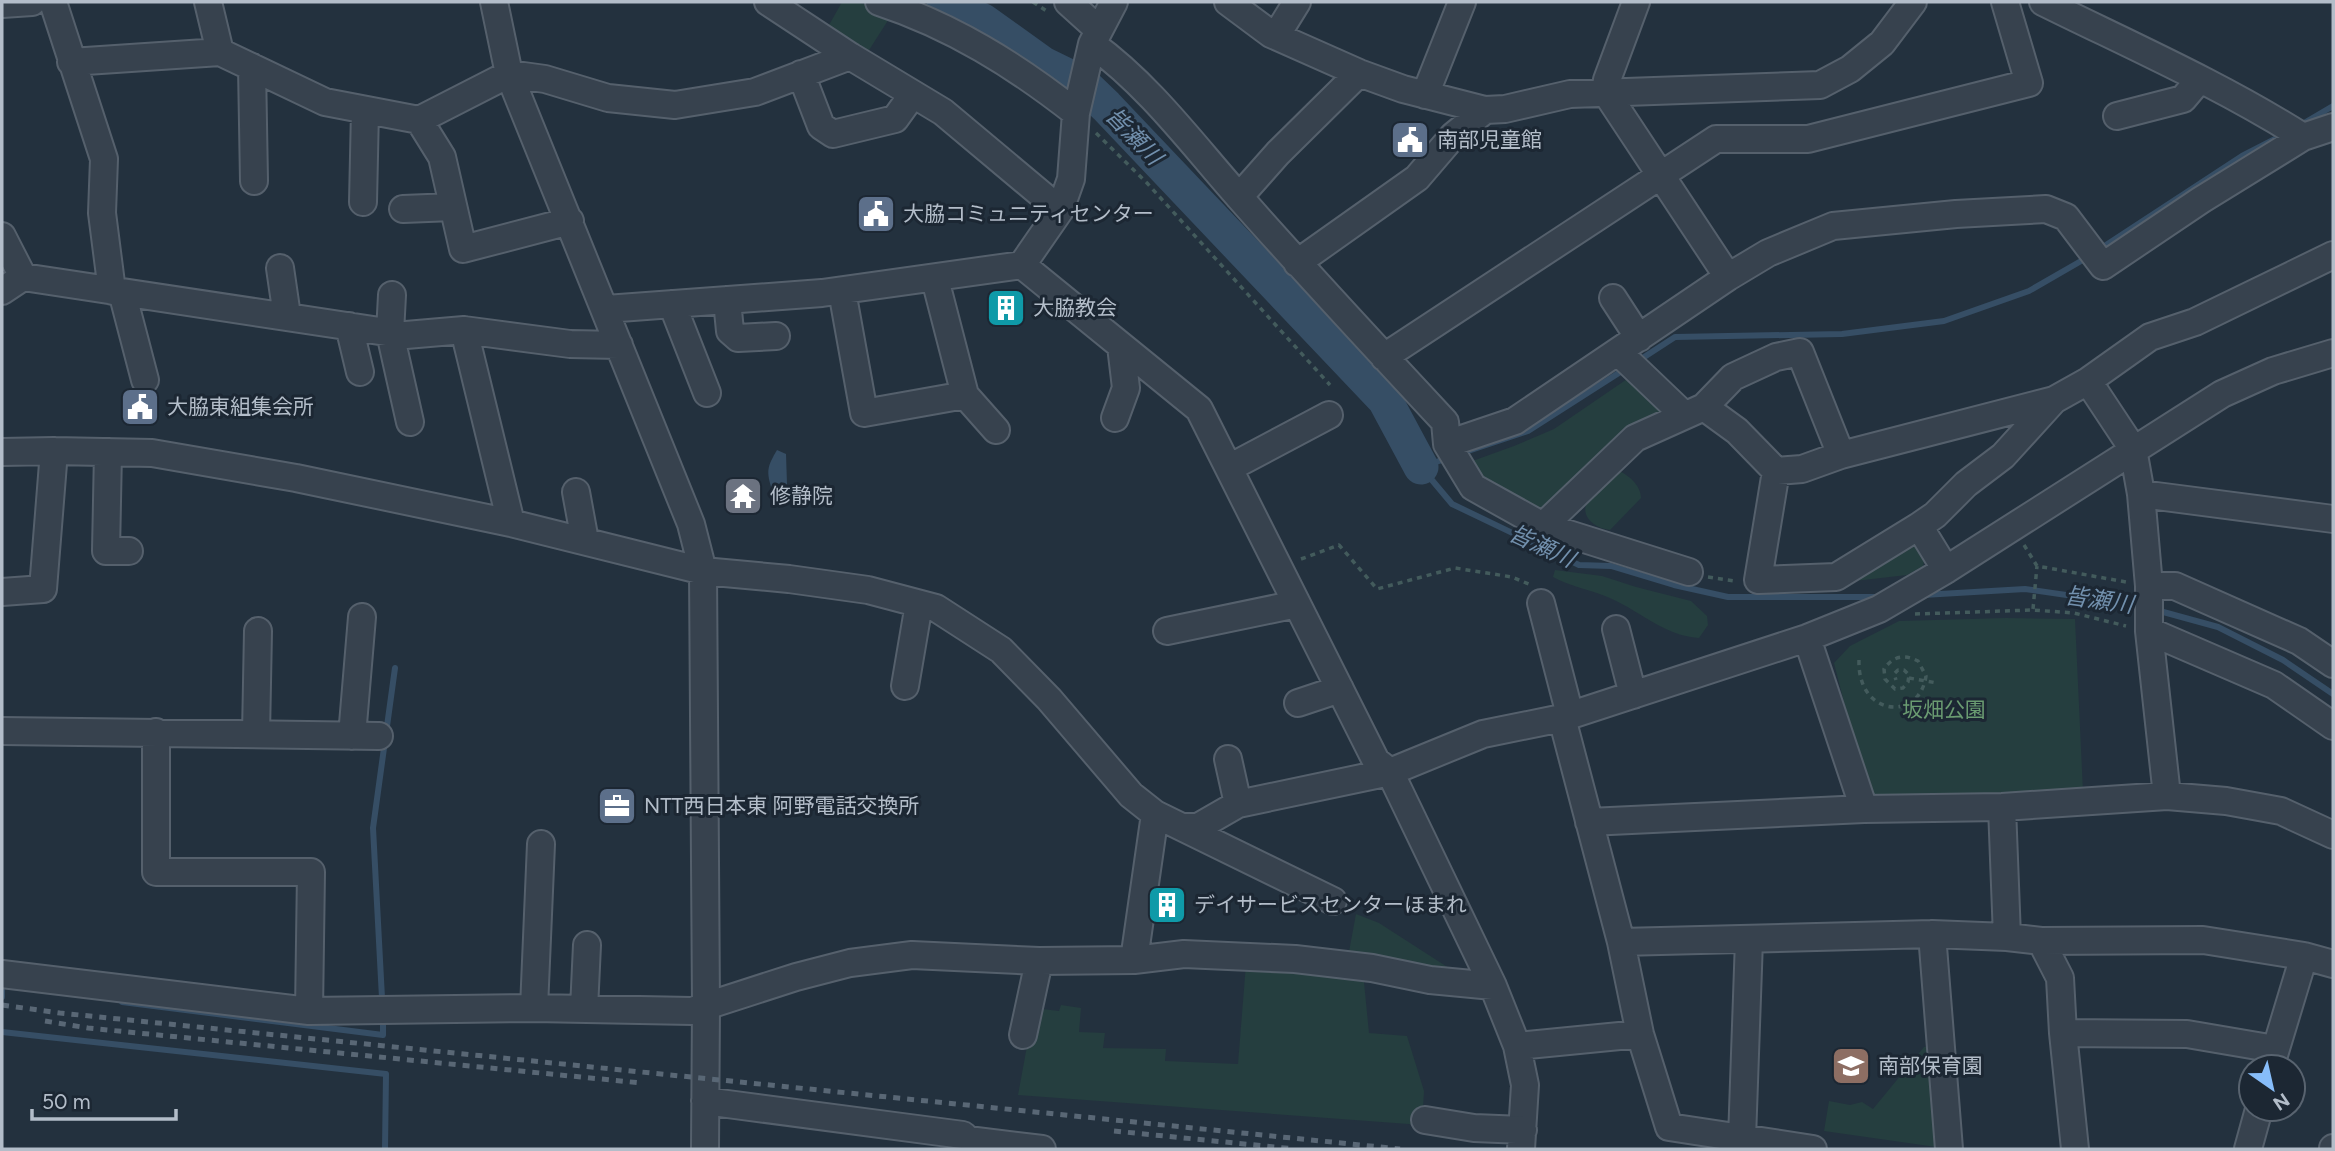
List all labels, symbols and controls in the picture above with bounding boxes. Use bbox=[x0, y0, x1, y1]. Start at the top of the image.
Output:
water label: 皆瀬川 bbox=[1100, 101, 1170, 173]
public building icon: 南部児童館 bbox=[1389, 119, 1431, 161]
place label: 南部児童館 bbox=[1437, 127, 1542, 152]
public building icon: 大脇コミュニティセンター bbox=[855, 193, 897, 235]
place label: 大脇コミュニティセンター bbox=[903, 201, 1154, 226]
building icon: 大脇教会 bbox=[985, 287, 1027, 329]
place label: 大脇教会 bbox=[1033, 295, 1117, 320]
public building icon: 大脇東組集会所 bbox=[119, 386, 161, 428]
place label: 大脇東組集会所 bbox=[167, 394, 314, 419]
temple icon: 修静院 bbox=[722, 475, 764, 517]
place label: 修静院 bbox=[770, 483, 833, 508]
water label: 皆瀬川 bbox=[1505, 519, 1582, 575]
water label: 皆瀬川 bbox=[2063, 581, 2138, 619]
park label: 坂畑公園 bbox=[1902, 697, 1986, 722]
office icon: NTT西日本東 阿野電話交換所 bbox=[596, 785, 638, 827]
place label: NTT西日本東 阿野電話交換所 bbox=[644, 793, 920, 818]
building icon: デイサービスセンターほまれ bbox=[1146, 884, 1188, 926]
place label: デイサービスセンターほまれ bbox=[1194, 892, 1467, 917]
school or university icon: 南部保育園 bbox=[1830, 1045, 1872, 1087]
place label: 南部保育園 bbox=[1878, 1053, 1983, 1078]
north arrow bbox=[2237, 1053, 2307, 1123]
scale bar bbox=[32, 1078, 175, 1122]
text: N bbox=[2269, 1088, 2294, 1115]
text: 50 m bbox=[42, 1089, 91, 1114]

